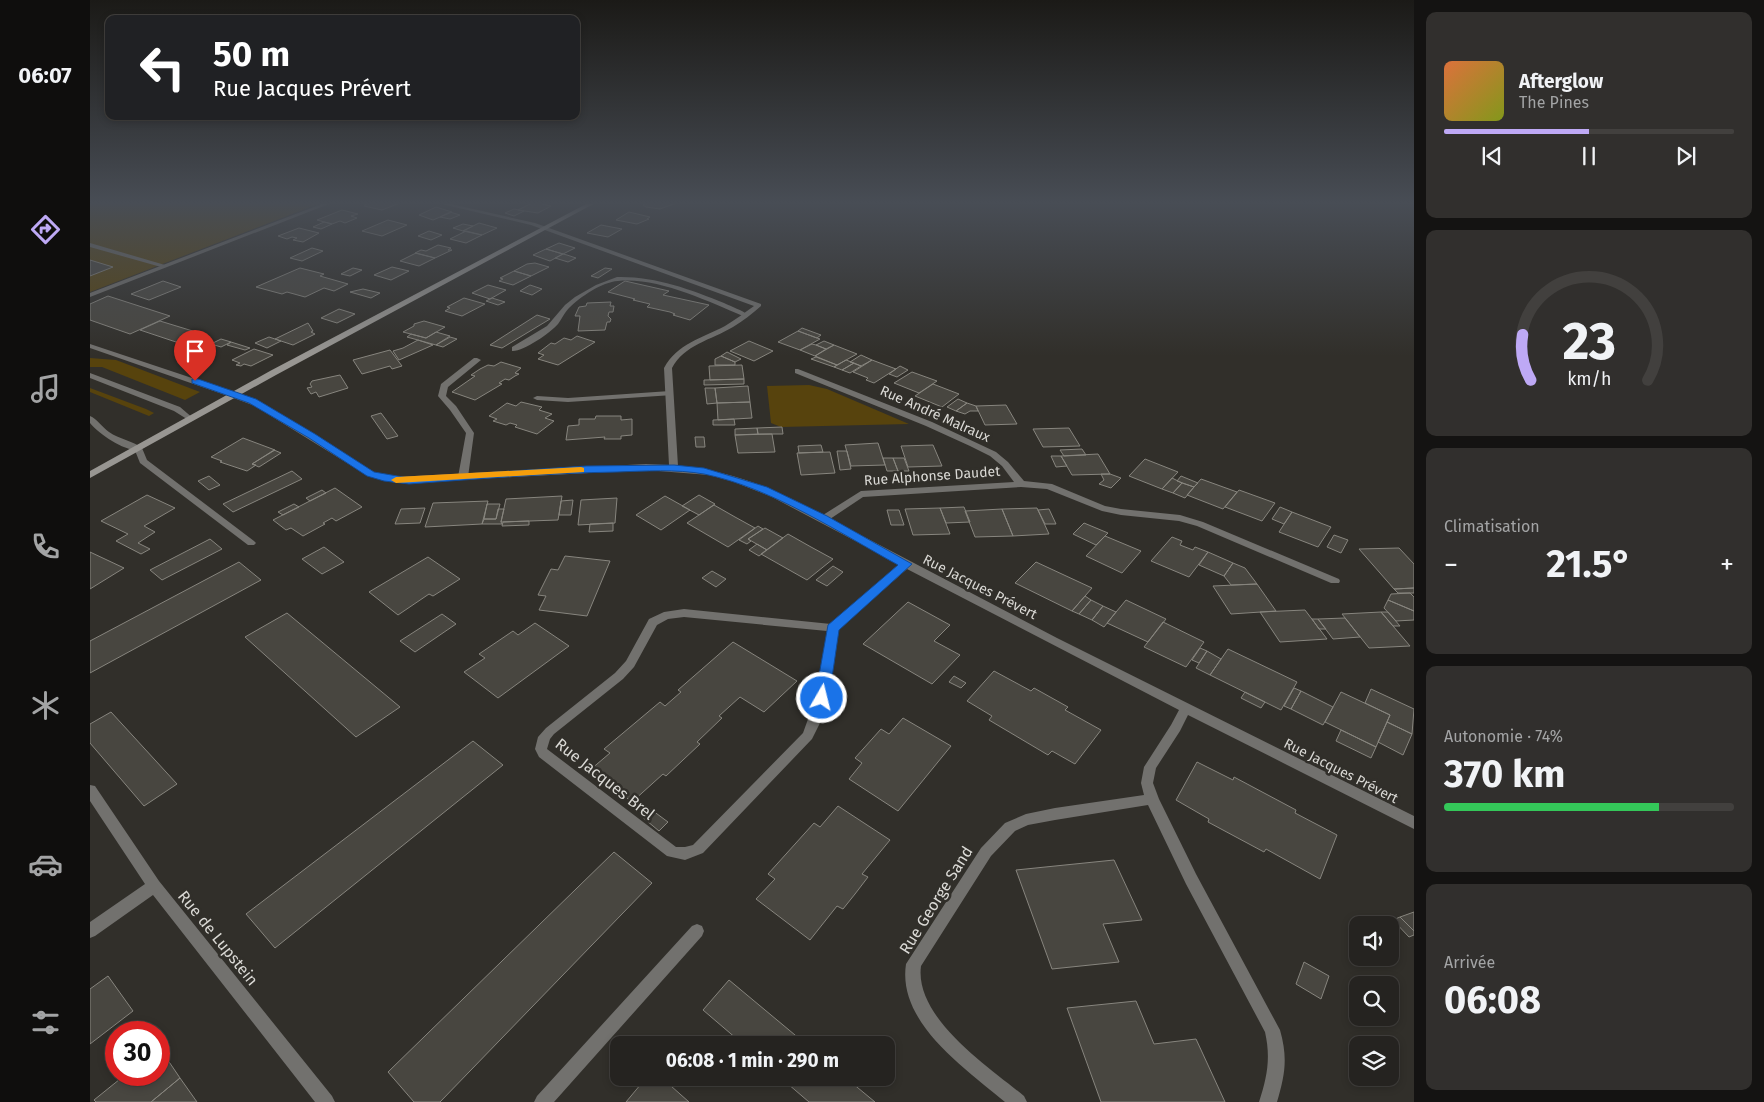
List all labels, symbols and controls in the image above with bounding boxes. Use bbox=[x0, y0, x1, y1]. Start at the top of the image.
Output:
text: 50 m bbox=[213, 33, 290, 75]
icon: left bbox=[130, 35, 195, 100]
text: 06:07 bbox=[18, 62, 72, 89]
text: Afterglow bbox=[1519, 70, 1603, 93]
text: Rue Jacques Prévert bbox=[213, 75, 411, 102]
text: The Pines bbox=[1519, 93, 1589, 112]
icon: previous bbox=[1478, 142, 1506, 170]
icon: pause bbox=[1575, 142, 1603, 170]
icon: next bbox=[1672, 142, 1700, 170]
icon: directions bbox=[28, 212, 63, 247]
text: 23 bbox=[1562, 310, 1616, 373]
pin bbox=[174, 330, 216, 381]
icon: arrive bbox=[181, 337, 209, 365]
text: km/h bbox=[1567, 368, 1611, 390]
icon: music bbox=[28, 371, 63, 406]
street label: Rue André Malraux bbox=[877, 382, 993, 446]
street label: Rue Alphonse Daudet bbox=[863, 463, 1002, 489]
text: Climatisation bbox=[1444, 517, 1540, 536]
icon: phone bbox=[28, 529, 63, 564]
text: 21.5° bbox=[1546, 541, 1632, 587]
text: − bbox=[1444, 548, 1458, 581]
text: + bbox=[1720, 548, 1734, 581]
street label: Rue Jacques Prévert bbox=[920, 551, 1041, 624]
position arrow bbox=[795, 671, 847, 723]
icon: climate bbox=[28, 688, 63, 723]
text: Autonomie · 74% bbox=[1444, 727, 1563, 746]
street label: Rue Jacques Brel bbox=[551, 734, 659, 824]
street label: Rue Jacques Prévert bbox=[1281, 735, 1402, 808]
text: 370 km bbox=[1444, 751, 1565, 797]
street label: Rue George Sand bbox=[895, 843, 977, 957]
icon: car bbox=[28, 847, 63, 882]
street label: Rue de Lupstein bbox=[174, 887, 262, 989]
map controls bbox=[1349, 916, 1399, 1086]
button: sound bbox=[1349, 916, 1399, 966]
text: Arrivée bbox=[1444, 953, 1495, 972]
button: search bbox=[1349, 976, 1399, 1026]
text: 06:08 bbox=[1444, 977, 1541, 1023]
icon: filters bbox=[28, 1005, 63, 1040]
speed limit sign: 30 bbox=[105, 1021, 170, 1086]
button: layers bbox=[1349, 1036, 1399, 1086]
text: 06:08 · 1 min · 290 m bbox=[666, 1049, 839, 1072]

